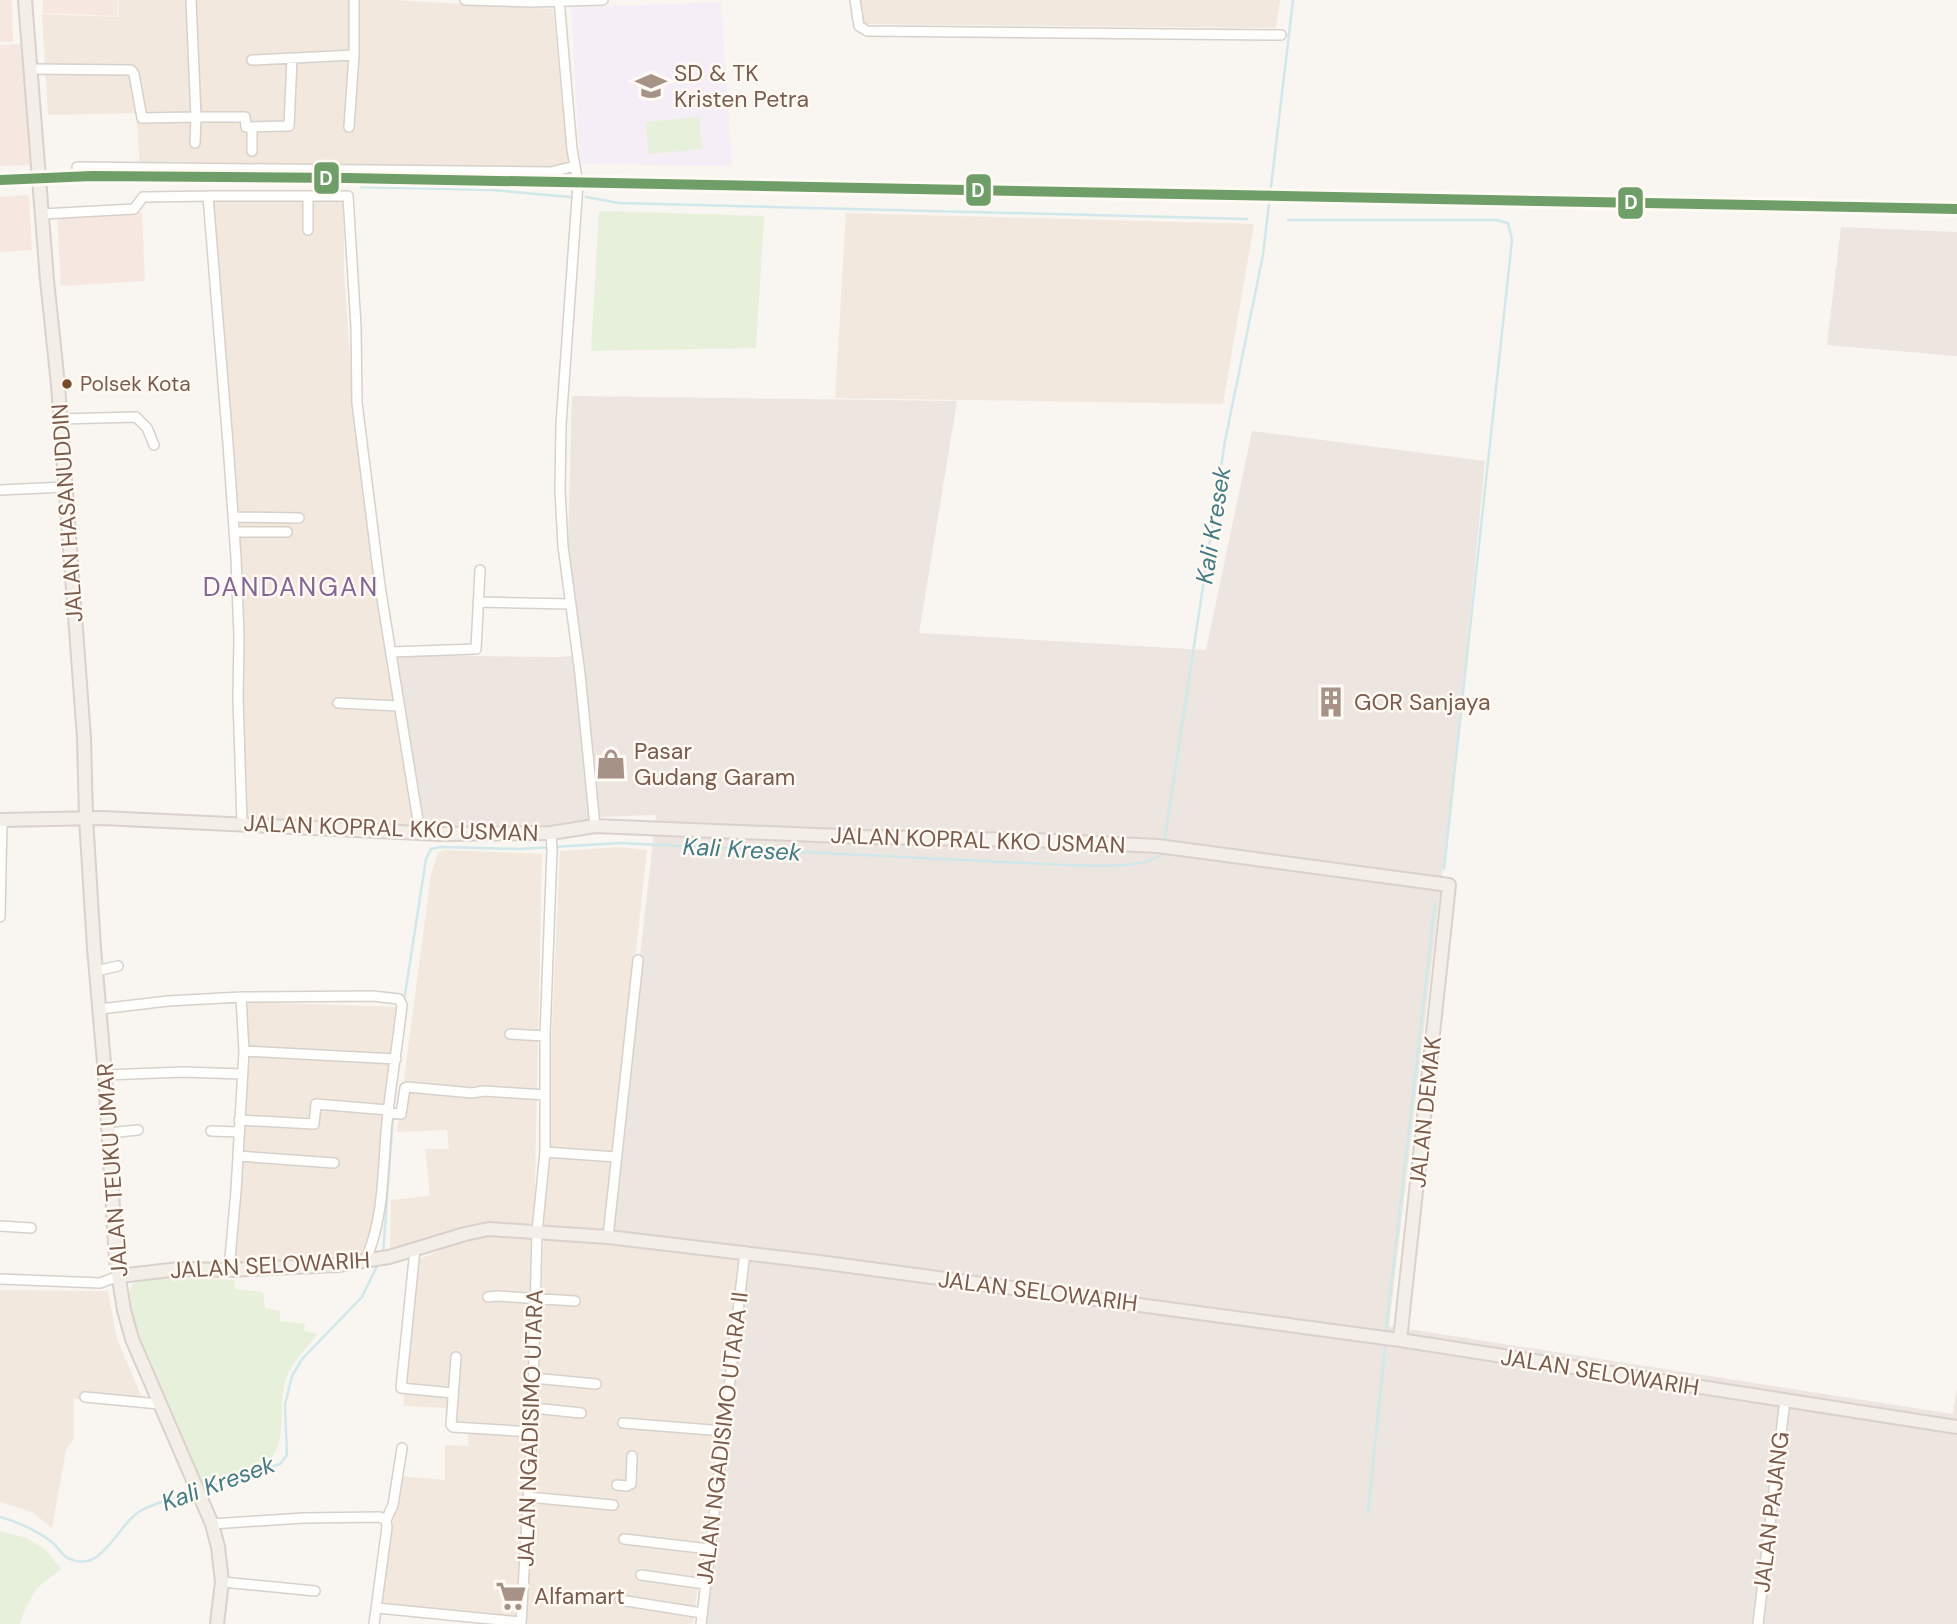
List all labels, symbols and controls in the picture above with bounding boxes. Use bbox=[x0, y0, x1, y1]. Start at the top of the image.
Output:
place label: SD & TK Kristen Petra bbox=[674, 58, 809, 114]
school or university icon: SD & TK Kristen Petra bbox=[634, 69, 668, 103]
line badge: D bbox=[313, 161, 340, 195]
text: D bbox=[319, 166, 333, 191]
line badge: D bbox=[965, 173, 992, 207]
text: D bbox=[971, 178, 985, 203]
line badge: D bbox=[1617, 186, 1644, 220]
text: D bbox=[1624, 190, 1638, 215]
place label: Polsek Kota bbox=[80, 370, 191, 398]
marker: Polsek Kota bbox=[60, 377, 74, 391]
street label: JALAN HASANUDDIN bbox=[44, 403, 90, 623]
water label: Kali Kresek bbox=[1188, 463, 1238, 586]
district label: DANDANGAN bbox=[203, 570, 379, 604]
building icon: GOR Sanjaya bbox=[1314, 685, 1348, 719]
place label: GOR Sanjaya bbox=[1354, 687, 1490, 717]
place label: Pasar Gudang Garam bbox=[634, 736, 795, 792]
shop icon: Pasar Gudang Garam bbox=[594, 747, 628, 781]
street label: JALAN KOPRAL KKO USMAN bbox=[243, 808, 539, 848]
street label: JALAN KOPRAL KKO USMAN bbox=[830, 820, 1126, 860]
water label: Kali Kresek bbox=[682, 830, 803, 868]
street label: JALAN DEMAK bbox=[1402, 1035, 1448, 1189]
street label: JALAN TEUKU UMAR bbox=[90, 1062, 134, 1278]
street label: JALAN SELOWARIH bbox=[169, 1245, 371, 1285]
street label: JALAN SELOWARIH bbox=[937, 1264, 1139, 1318]
street label: JALAN NGADISIMO UTARA bbox=[510, 1289, 550, 1567]
street label: JALAN NGADISIMO UTARA II bbox=[689, 1290, 755, 1586]
street label: JALAN SELOWARIH bbox=[1499, 1342, 1701, 1402]
street label: JALAN PAJANG bbox=[1746, 1430, 1796, 1594]
water label: Kali Kresek bbox=[157, 1448, 280, 1518]
supermarket icon: Alfamart bbox=[494, 1579, 528, 1613]
place label: Alfamart bbox=[534, 1581, 625, 1611]

